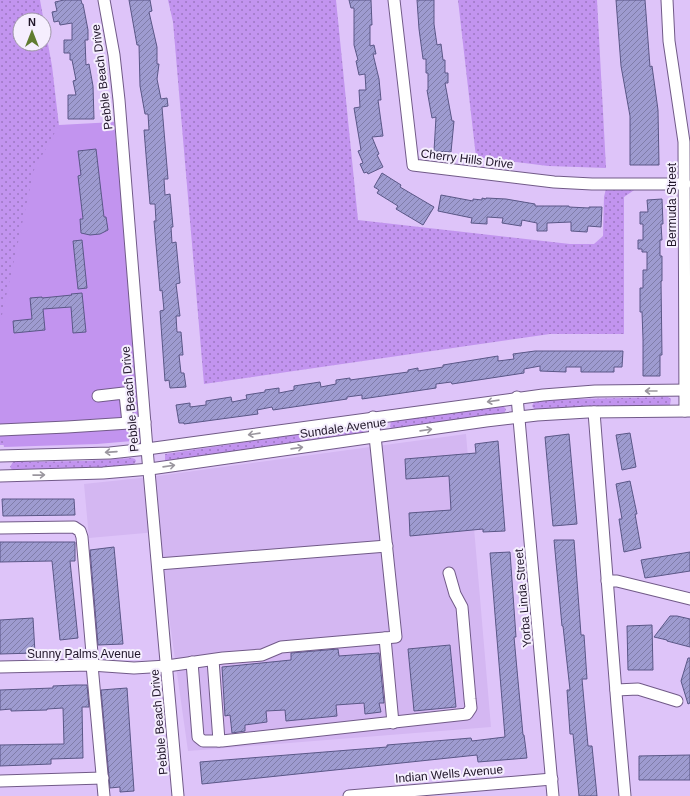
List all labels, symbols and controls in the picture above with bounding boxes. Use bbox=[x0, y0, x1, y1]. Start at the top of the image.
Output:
north arrow bbox=[12, 12, 52, 52]
text: N bbox=[28, 16, 36, 28]
street label: Pebble Beach Drive bbox=[89, 23, 115, 130]
street label: Cherry Hills Drive bbox=[420, 146, 514, 172]
street label: Bermuda Street bbox=[665, 162, 679, 247]
street label: Pebble Beach Drive bbox=[118, 345, 142, 452]
one-way arrow bbox=[645, 387, 658, 395]
one-way arrow bbox=[487, 397, 500, 404]
street label: Sundale Avenue bbox=[299, 415, 387, 441]
one-way arrow bbox=[419, 426, 432, 434]
one-way arrow bbox=[248, 430, 261, 438]
one-way arrow bbox=[290, 444, 303, 452]
one-way arrow bbox=[105, 449, 118, 456]
one-way arrow bbox=[162, 462, 175, 470]
one-way arrow bbox=[32, 471, 45, 479]
street label: Yorba Linda Street bbox=[512, 547, 534, 648]
street label: Sunny Palms Avenue bbox=[27, 647, 141, 661]
street label: Pebble Beach Drive bbox=[147, 668, 171, 775]
street label: Indian Wells Avenue bbox=[394, 762, 504, 786]

